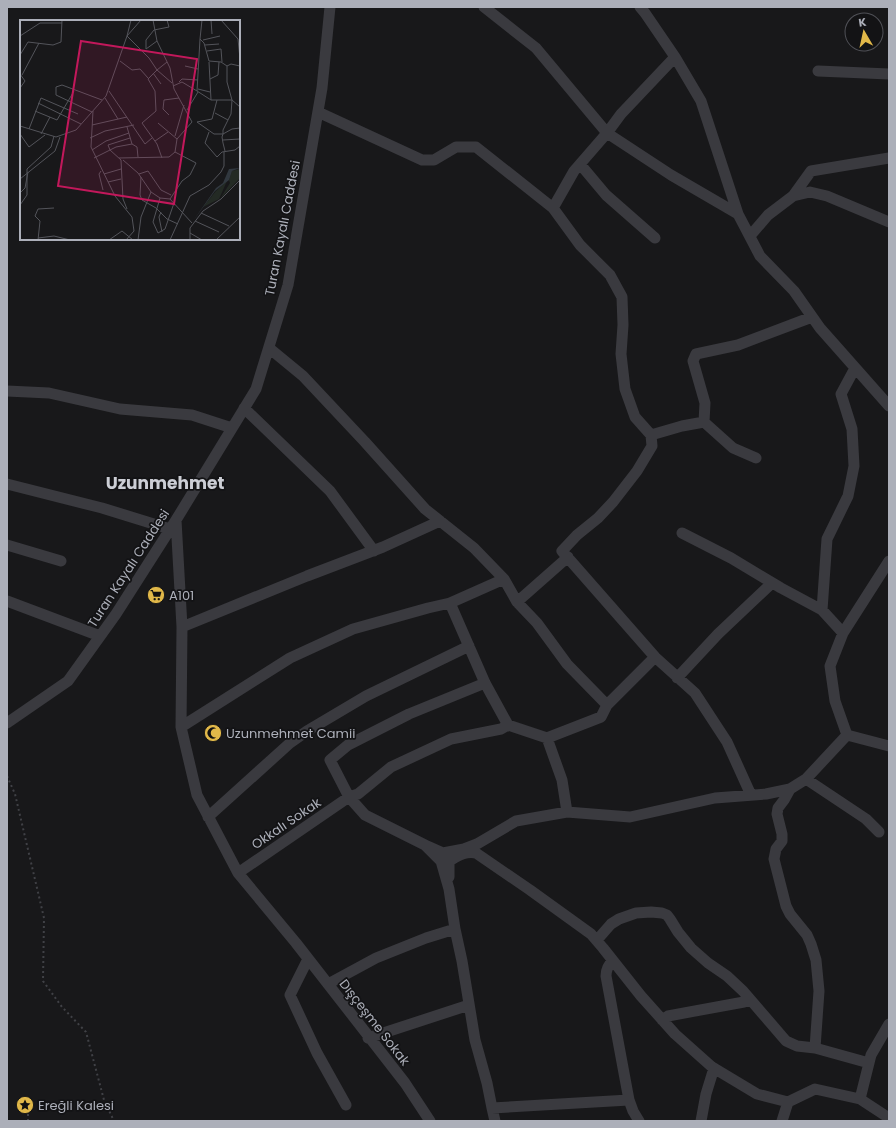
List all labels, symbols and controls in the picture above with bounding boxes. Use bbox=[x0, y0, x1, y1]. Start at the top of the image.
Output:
north arrow bbox=[844, 12, 884, 52]
text: K bbox=[857, 14, 868, 31]
inset map bbox=[20, 20, 240, 240]
street label: Turan Kayalı Caddesi bbox=[260, 159, 305, 298]
district label: Uzunmehmet bbox=[106, 471, 224, 495]
street label: Turan Kayalı Caddesi bbox=[83, 505, 174, 631]
supermarket icon: A101 bbox=[146, 585, 166, 605]
place label: A101 bbox=[169, 586, 194, 605]
mosque icon: Uzunmehmet Camii bbox=[203, 723, 223, 743]
place label: Uzunmehmet Camii bbox=[226, 724, 355, 743]
street label: Okkalı Sokak bbox=[248, 793, 325, 854]
street label: Dışçeşme Sokak bbox=[335, 975, 415, 1070]
place icon: Ereğli Kalesi bbox=[15, 1095, 35, 1115]
place label: Ereğli Kalesi bbox=[38, 1096, 114, 1115]

